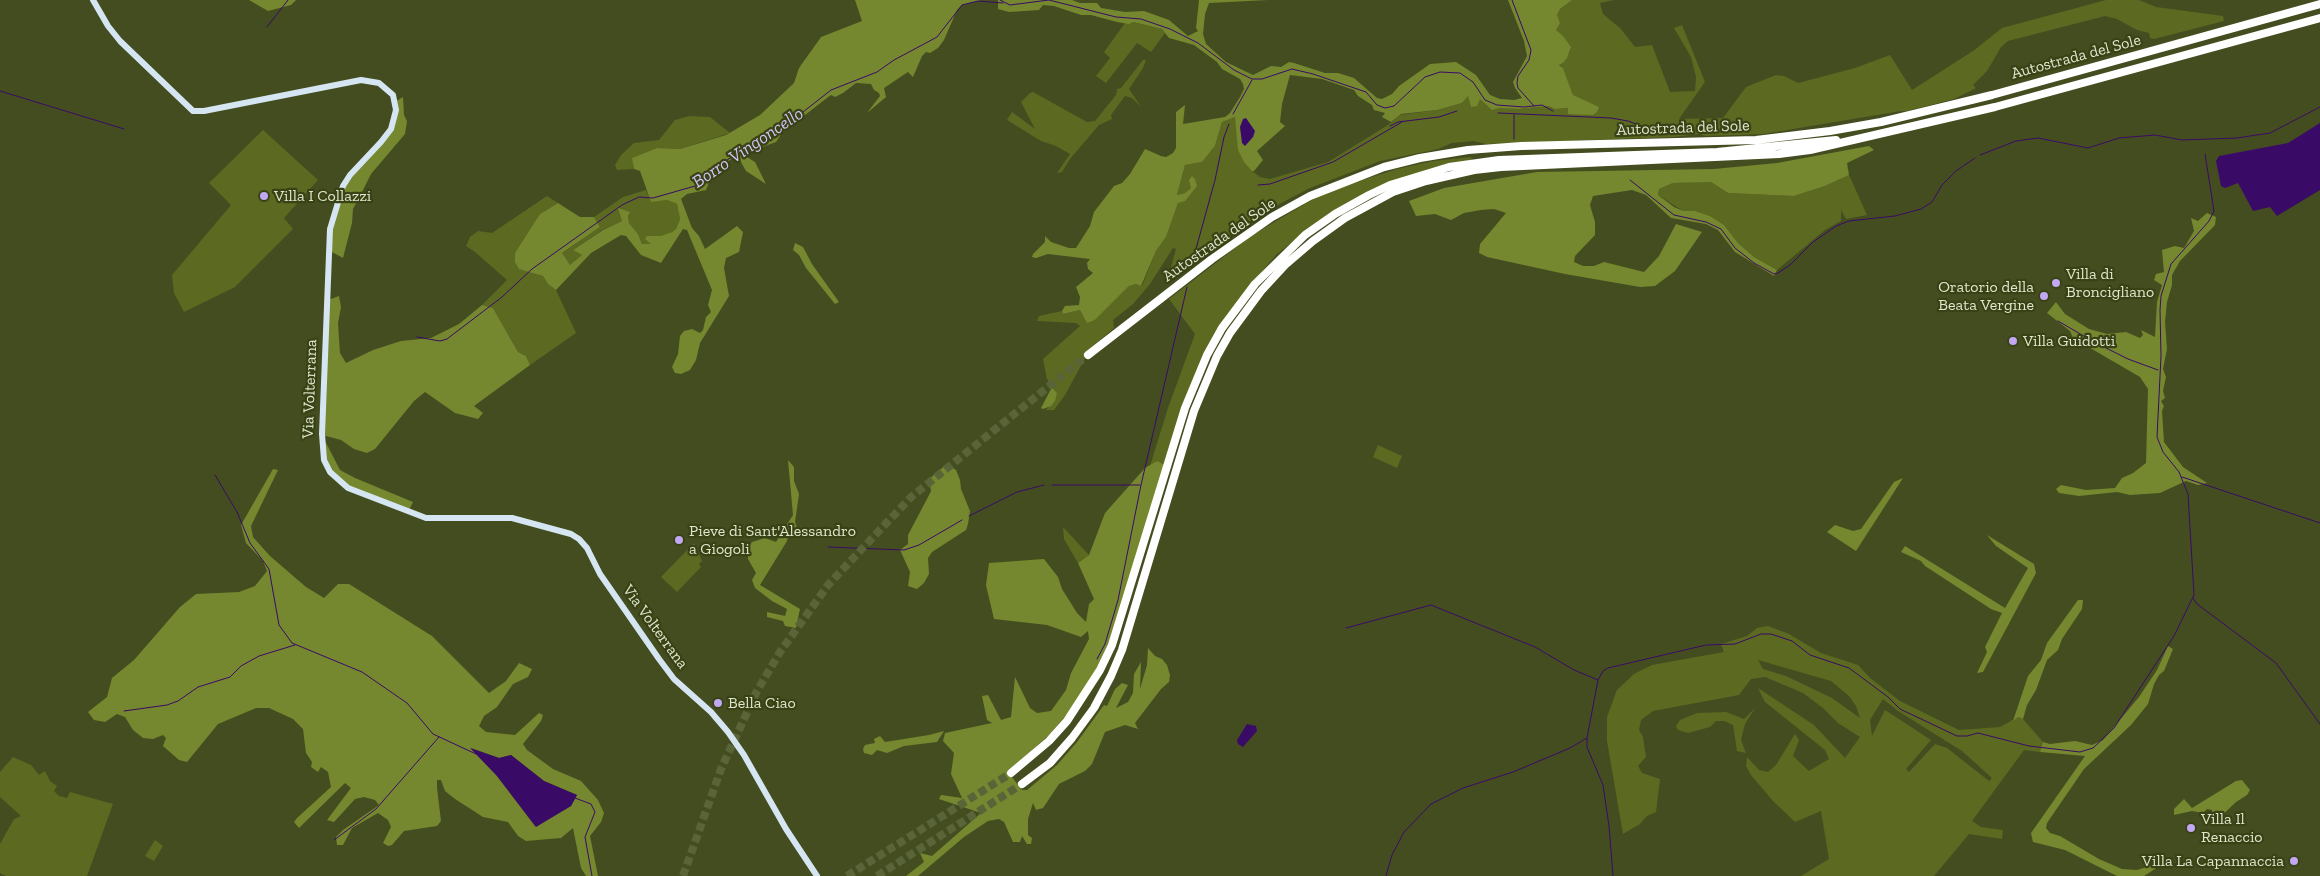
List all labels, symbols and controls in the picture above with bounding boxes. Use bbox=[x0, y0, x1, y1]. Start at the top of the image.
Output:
street label: Autostrada del Sole bbox=[2009, 30, 2143, 84]
water label: Borro Vingoncello bbox=[688, 103, 808, 193]
street label: Autostrada del Sole bbox=[1616, 116, 1750, 140]
place label: Villa I Collazzi bbox=[274, 186, 371, 206]
marker: Villa I Collazzi bbox=[258, 190, 270, 202]
street label: Autostrada del Sole bbox=[1159, 194, 1279, 286]
place label: Villa di Broncigliano bbox=[2066, 264, 2154, 302]
place label: Oratorio della Beata Vergine bbox=[1938, 277, 2034, 315]
marker: Villa di Broncigliano bbox=[2050, 277, 2062, 289]
marker: Oratorio della Beata Vergine bbox=[2038, 290, 2050, 302]
place label: Villa Guidotti bbox=[2023, 331, 2115, 351]
marker: Villa Guidotti bbox=[2007, 335, 2019, 347]
street label: Via Volterrana bbox=[299, 339, 321, 439]
place label: Pieve di Sant'Alessandro a Giogoli bbox=[689, 521, 856, 559]
marker: Pieve di Sant'Alessandro a Giogoli bbox=[673, 534, 685, 546]
street label: Via Volterrana bbox=[618, 581, 692, 673]
place label: Bella Ciao bbox=[728, 693, 796, 713]
marker: Bella Ciao bbox=[712, 697, 724, 709]
place label: Villa Il Renaccio bbox=[2201, 809, 2263, 847]
marker: Villa Il Renaccio bbox=[2185, 822, 2197, 834]
place label: Villa La Capannaccia bbox=[2142, 851, 2284, 871]
marker: Villa La Capannaccia bbox=[2288, 855, 2300, 867]

